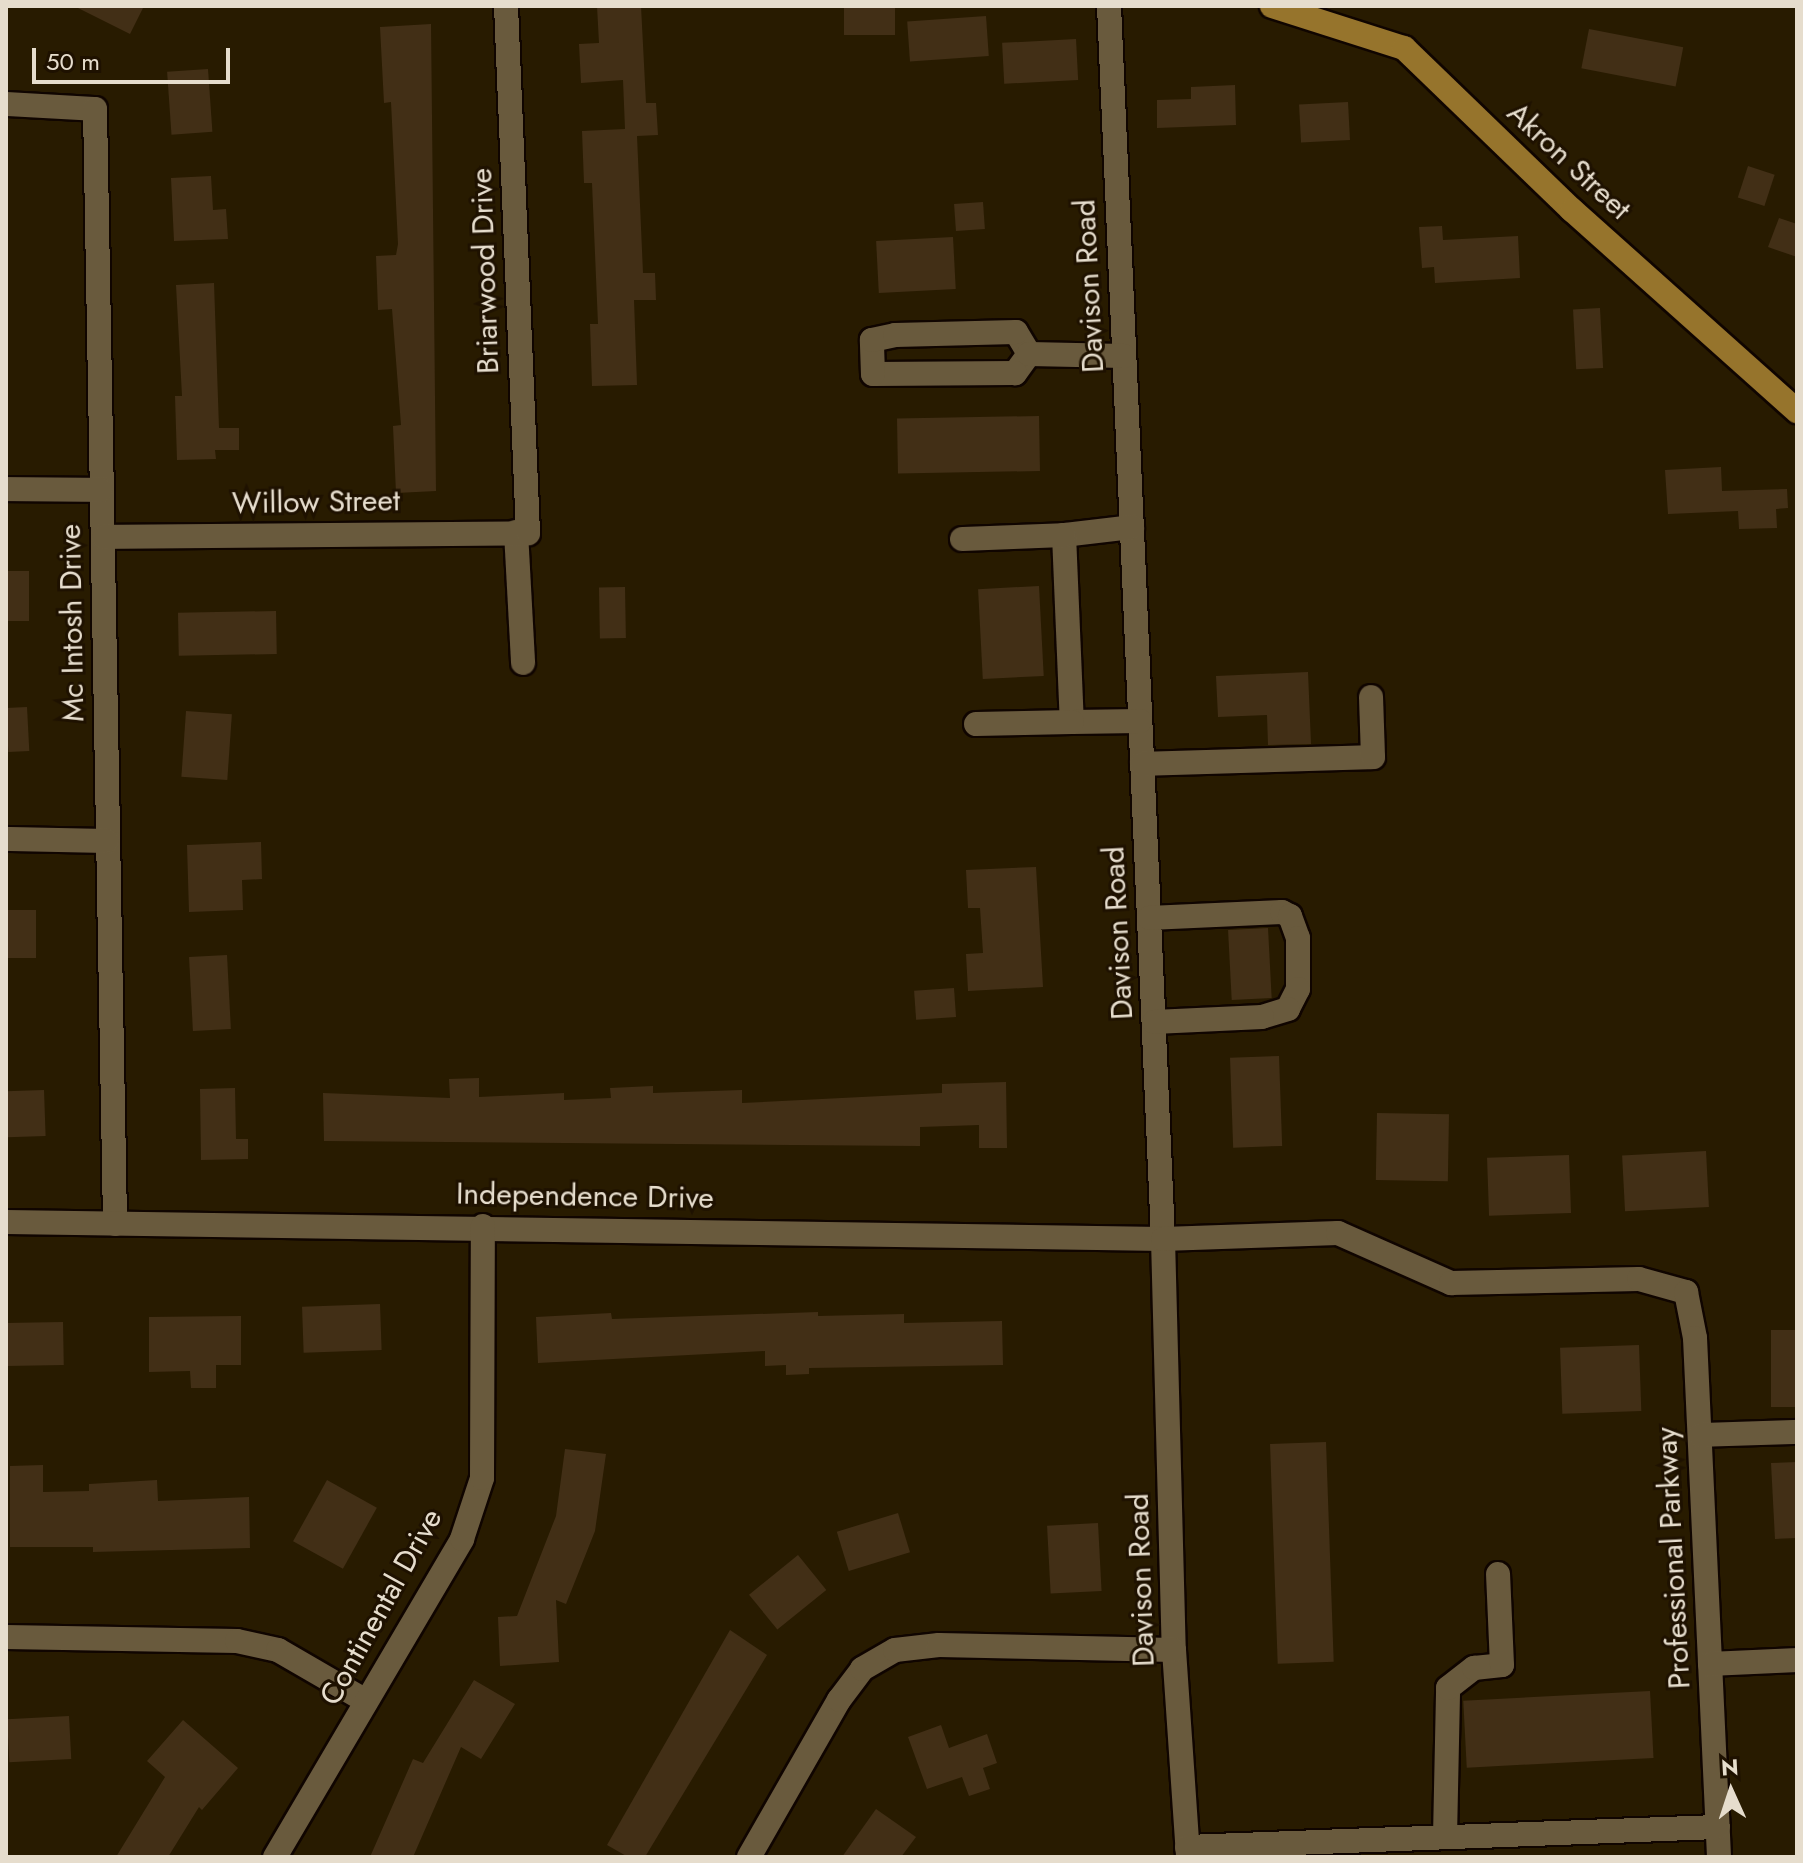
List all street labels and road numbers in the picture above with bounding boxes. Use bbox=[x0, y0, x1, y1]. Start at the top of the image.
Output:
street label: Akron Street bbox=[1500, 95, 1638, 227]
street label: Briarwood Drive bbox=[463, 167, 507, 375]
street label: Davison Road bbox=[1066, 198, 1112, 374]
street label: Willow Street bbox=[232, 483, 400, 521]
street label: Mc Intosh Drive bbox=[52, 524, 92, 722]
street label: Davison Road bbox=[1095, 845, 1141, 1021]
street label: Independence Drive bbox=[456, 1176, 714, 1216]
street label: Professional Parkway bbox=[1648, 1426, 1698, 1690]
street label: Davison Road bbox=[1120, 1493, 1162, 1667]
street label: Continental Drive bbox=[312, 1503, 450, 1711]

